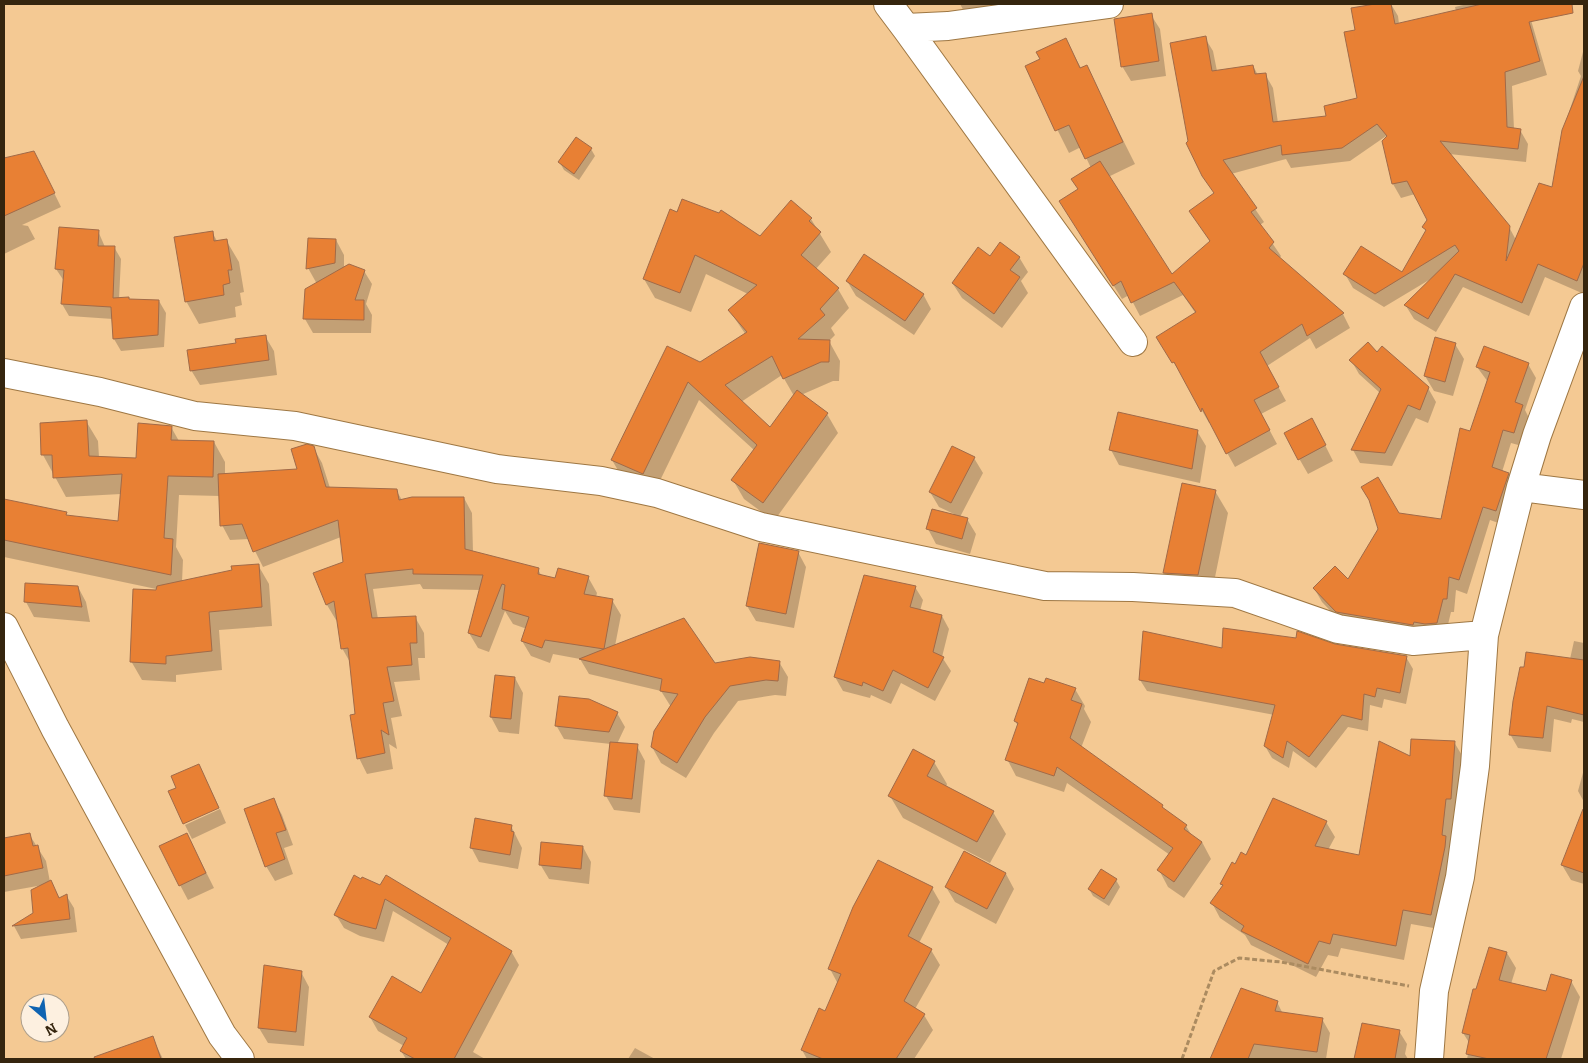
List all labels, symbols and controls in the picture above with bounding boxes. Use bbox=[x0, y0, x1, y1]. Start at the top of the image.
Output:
north arrow bbox=[20, 993, 70, 1043]
text: N bbox=[42, 1019, 60, 1039]

